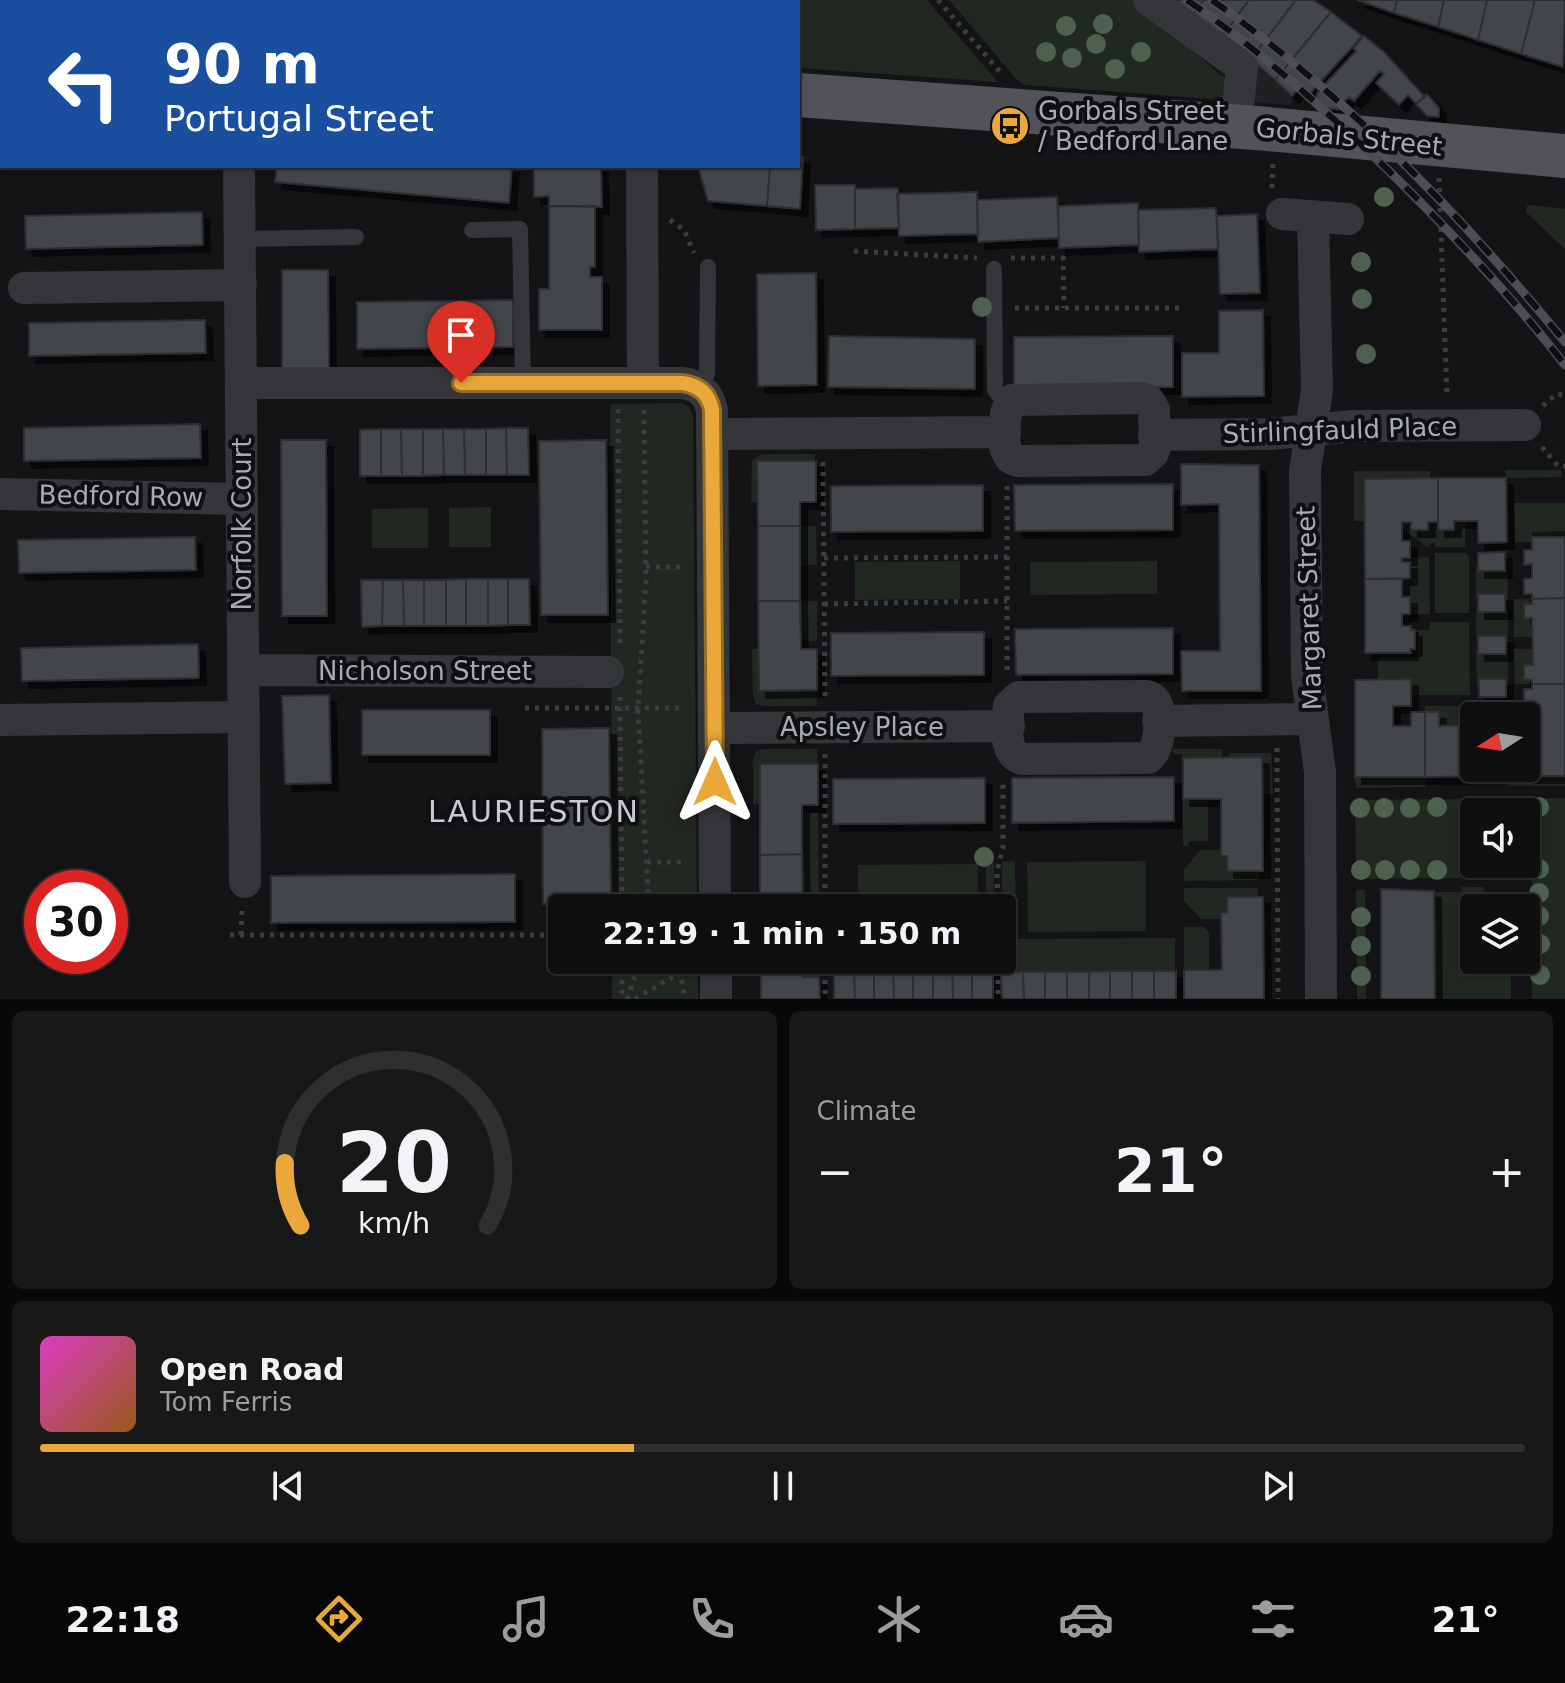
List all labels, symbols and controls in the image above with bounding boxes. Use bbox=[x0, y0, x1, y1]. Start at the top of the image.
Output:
text: 90 m bbox=[164, 31, 320, 96]
icon: left bbox=[32, 32, 136, 136]
place label: Gorbals Street / Bedford Lane bbox=[1038, 96, 1228, 156]
text: Portugal Street bbox=[164, 98, 434, 139]
bus stop icon: Gorbals Street / Bedford Lane bbox=[989, 105, 1031, 147]
street label: Gorbals Street bbox=[1254, 112, 1444, 162]
pin bbox=[427, 301, 495, 383]
icon: arrive bbox=[439, 313, 483, 357]
street label: Stirlingfauld Place bbox=[1222, 411, 1458, 449]
street label: Norfolk Court bbox=[227, 437, 257, 611]
street label: Bedford Row bbox=[39, 480, 203, 512]
street label: Margaret Street bbox=[1290, 505, 1328, 711]
street label: Nicholson Street bbox=[318, 656, 532, 686]
north arrow bbox=[1460, 702, 1540, 782]
map controls bbox=[1460, 702, 1540, 974]
street label: Apsley Place bbox=[780, 712, 944, 742]
position arrow bbox=[673, 740, 757, 824]
district label: LAURIESTON bbox=[428, 794, 640, 829]
button: sound bbox=[1460, 798, 1540, 878]
speed limit sign: 30 bbox=[24, 870, 128, 974]
button: layers bbox=[1460, 894, 1540, 974]
text: 22:19 · 1 min · 150 m bbox=[603, 916, 961, 951]
text: Climate bbox=[817, 1096, 917, 1126]
text: 20 bbox=[336, 1115, 452, 1212]
text: 21° bbox=[1114, 1136, 1228, 1206]
text: − bbox=[817, 1146, 853, 1197]
text: + bbox=[1488, 1146, 1525, 1197]
text: km/h bbox=[358, 1206, 430, 1240]
text: Open Road bbox=[160, 1352, 345, 1387]
text: Tom Ferris bbox=[160, 1387, 292, 1417]
icon: previous bbox=[266, 1464, 310, 1508]
icon: pause bbox=[761, 1464, 805, 1508]
icon: next bbox=[1256, 1464, 1300, 1508]
icon: directions bbox=[311, 1591, 367, 1647]
icon: music bbox=[498, 1591, 554, 1647]
icon: phone bbox=[684, 1591, 740, 1647]
icon: climate bbox=[871, 1591, 927, 1647]
icon: car bbox=[1058, 1591, 1114, 1647]
icon: filters bbox=[1245, 1591, 1301, 1647]
text: 22:18 bbox=[65, 1599, 180, 1640]
text: 21° bbox=[1431, 1599, 1500, 1640]

